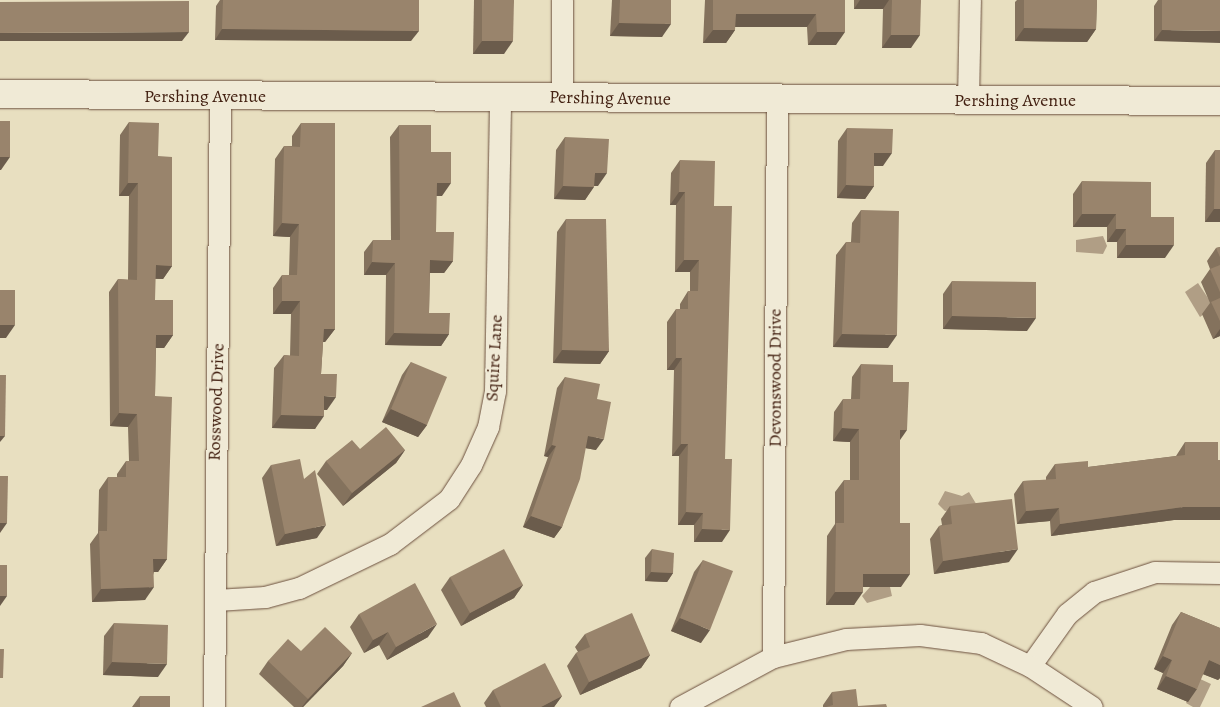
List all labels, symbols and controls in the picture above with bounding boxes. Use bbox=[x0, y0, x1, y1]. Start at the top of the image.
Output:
street label: Pershing Avenue bbox=[144, 85, 266, 107]
street label: Pershing Avenue bbox=[549, 86, 671, 110]
street label: Pershing Avenue bbox=[954, 89, 1076, 111]
street label: Devonswood Drive bbox=[764, 309, 786, 447]
street label: Squire Lane bbox=[481, 314, 507, 402]
street label: Rosswood Drive bbox=[203, 343, 229, 461]

